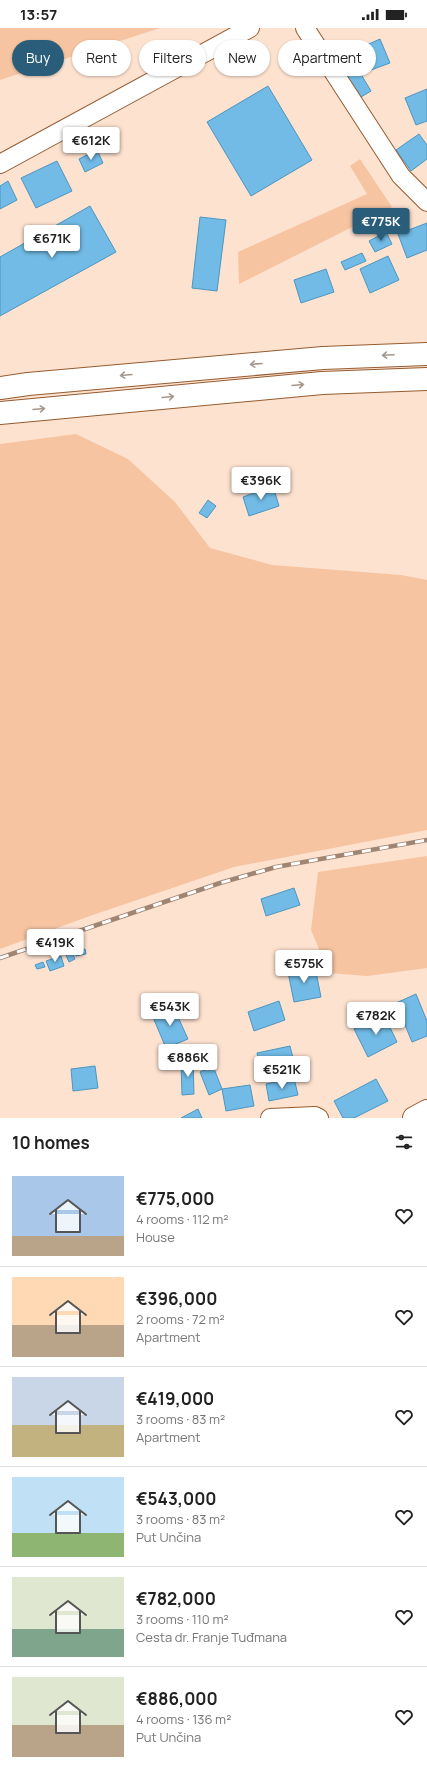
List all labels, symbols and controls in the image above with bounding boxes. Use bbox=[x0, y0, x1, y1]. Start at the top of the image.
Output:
text: 13:57 bbox=[20, 4, 57, 25]
chip: Buy bbox=[12, 40, 64, 76]
chip: Rent bbox=[72, 40, 131, 76]
chip: Filters bbox=[139, 40, 206, 76]
chip: New bbox=[214, 40, 270, 76]
chip: Apartment bbox=[278, 40, 376, 76]
pin: €612K bbox=[63, 127, 119, 161]
text: €612K bbox=[72, 131, 110, 149]
pin: €775K bbox=[353, 208, 409, 242]
text: €775K bbox=[362, 212, 400, 230]
pin: €671K bbox=[24, 225, 80, 259]
text: €671K bbox=[33, 229, 71, 247]
one-way arrow bbox=[382, 352, 395, 359]
one-way arrow bbox=[250, 361, 263, 368]
one-way arrow bbox=[120, 372, 133, 379]
one-way arrow bbox=[291, 381, 304, 388]
one-way arrow bbox=[161, 393, 174, 400]
one-way arrow bbox=[32, 405, 45, 412]
pin: €396K bbox=[233, 467, 289, 501]
text: €396K bbox=[240, 471, 282, 489]
pin: €419K bbox=[27, 929, 83, 963]
text: €419K bbox=[36, 933, 74, 951]
pin: €575K bbox=[276, 950, 332, 984]
text: €575K bbox=[284, 954, 324, 972]
pin: €543K bbox=[142, 993, 198, 1027]
text: €543K bbox=[150, 997, 190, 1015]
pin: €782K bbox=[348, 1002, 404, 1036]
text: €782K bbox=[356, 1006, 396, 1024]
pin: €886K bbox=[160, 1044, 216, 1078]
text: €886K bbox=[167, 1048, 209, 1066]
pin: €521K bbox=[254, 1056, 310, 1090]
text: €521K bbox=[263, 1060, 301, 1078]
text: 10 homes bbox=[12, 1131, 90, 1154]
icon: filters bbox=[393, 1131, 415, 1153]
text: €775,000 bbox=[136, 1187, 215, 1210]
icon: home bbox=[44, 1192, 92, 1240]
icon: heart bbox=[393, 1205, 415, 1227]
text: 4 rooms · 112 m² bbox=[136, 1210, 229, 1228]
text: House bbox=[136, 1228, 175, 1246]
text: €396,000 bbox=[136, 1287, 217, 1310]
icon: home bbox=[44, 1293, 92, 1341]
icon: heart bbox=[393, 1306, 415, 1328]
text: 2 rooms · 72 m² bbox=[136, 1310, 225, 1328]
text: Apartment bbox=[136, 1328, 200, 1346]
text: €419,000 bbox=[136, 1387, 214, 1410]
icon: home bbox=[44, 1393, 92, 1441]
icon: heart bbox=[393, 1406, 415, 1428]
text: 3 rooms · 83 m² bbox=[136, 1410, 225, 1428]
text: Apartment bbox=[136, 1428, 200, 1446]
text: €543,000 bbox=[136, 1487, 217, 1510]
icon: home bbox=[44, 1493, 92, 1541]
icon: heart bbox=[393, 1506, 415, 1528]
text: 3 rooms · 83 m² bbox=[136, 1510, 225, 1528]
text: Put Unčina bbox=[136, 1528, 201, 1546]
text: €782,000 bbox=[136, 1587, 216, 1610]
icon: home bbox=[44, 1593, 92, 1641]
icon: heart bbox=[393, 1606, 415, 1628]
text: 3 rooms · 110 m² bbox=[136, 1610, 229, 1628]
text: Cesta dr. Franje Tuđmana bbox=[136, 1628, 287, 1646]
text: €886,000 bbox=[136, 1687, 218, 1710]
icon: home bbox=[44, 1693, 92, 1741]
icon: heart bbox=[393, 1706, 415, 1728]
text: 4 rooms · 136 m² bbox=[136, 1710, 231, 1728]
text: Put Unčina bbox=[136, 1728, 201, 1746]

